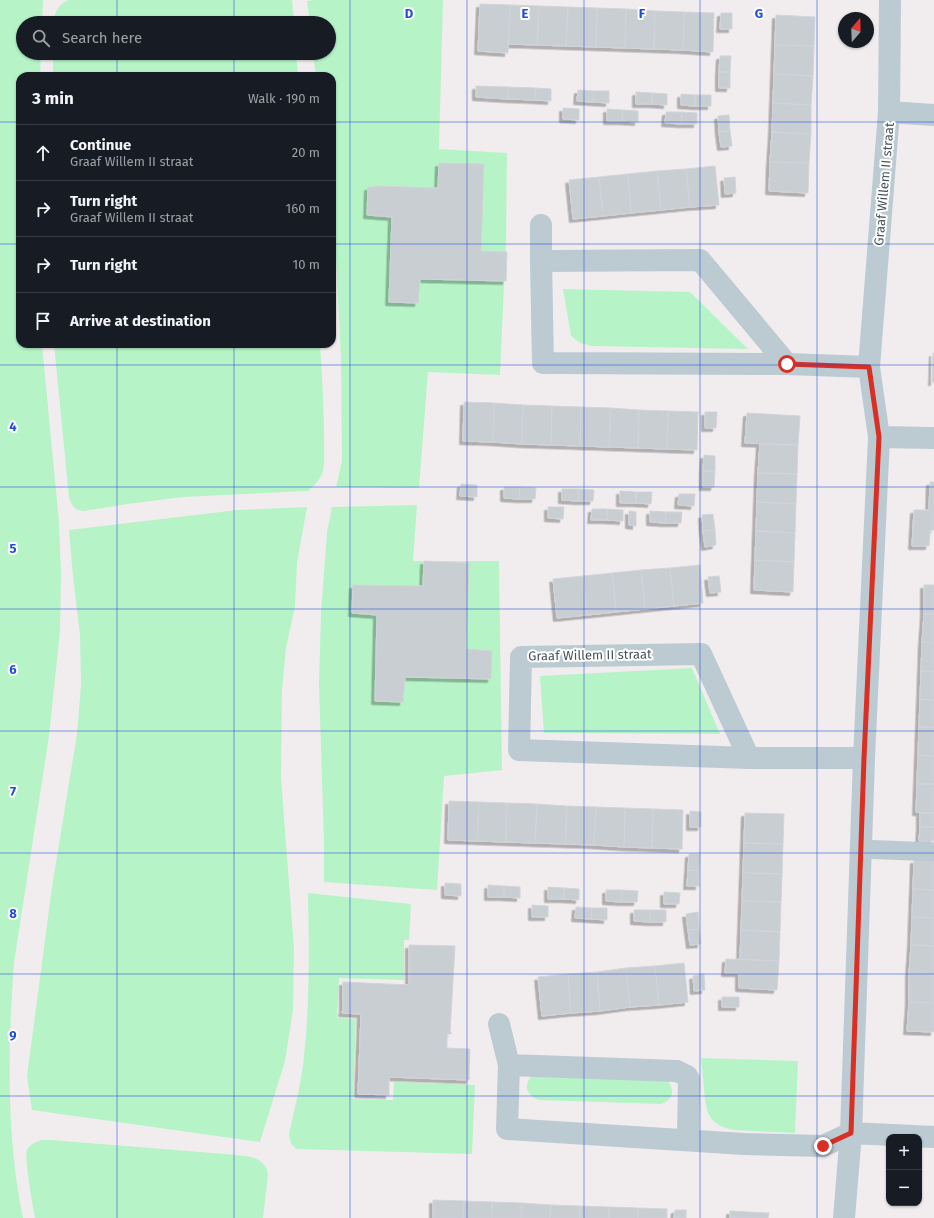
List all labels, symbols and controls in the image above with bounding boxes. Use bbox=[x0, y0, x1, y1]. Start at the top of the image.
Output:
text: D bbox=[405, 6, 414, 21]
text: E bbox=[522, 6, 529, 21]
text: F bbox=[639, 6, 646, 21]
text: G bbox=[755, 6, 763, 21]
north arrow bbox=[838, 12, 874, 48]
search box bbox=[16, 16, 336, 60]
icon: search bbox=[30, 27, 52, 49]
text: Search here bbox=[62, 29, 142, 47]
text: 3 min bbox=[32, 88, 74, 109]
text: Walk · 190 m bbox=[248, 91, 320, 106]
street label: Graaf Willem II straat bbox=[871, 122, 897, 246]
text: Continue bbox=[70, 136, 131, 154]
icon: ahead bbox=[32, 142, 54, 164]
text: 20 m bbox=[292, 145, 320, 160]
text: Graaf Willem II straat bbox=[70, 154, 194, 169]
text: Turn right bbox=[70, 192, 137, 210]
icon: right bbox=[32, 198, 54, 220]
text: 160 m bbox=[286, 201, 320, 216]
text: Graaf Willem II straat bbox=[70, 210, 194, 225]
icon: right bbox=[32, 254, 54, 276]
text: Turn right bbox=[70, 256, 137, 274]
text: 10 m bbox=[293, 257, 320, 272]
icon: arrive bbox=[32, 310, 54, 332]
text: Arrive at destination bbox=[70, 312, 211, 330]
route start bbox=[778, 355, 796, 373]
text: 4 bbox=[9, 419, 17, 434]
text: 5 bbox=[10, 541, 17, 556]
street label: Graaf Willem II straat bbox=[528, 646, 652, 664]
text: 6 bbox=[9, 662, 17, 677]
text: 7 bbox=[10, 784, 16, 799]
text: 8 bbox=[9, 906, 17, 921]
text: 9 bbox=[9, 1028, 17, 1043]
map controls bbox=[886, 1134, 922, 1206]
button: + bbox=[886, 1134, 922, 1170]
route end bbox=[814, 1137, 832, 1155]
button: − bbox=[886, 1170, 922, 1206]

